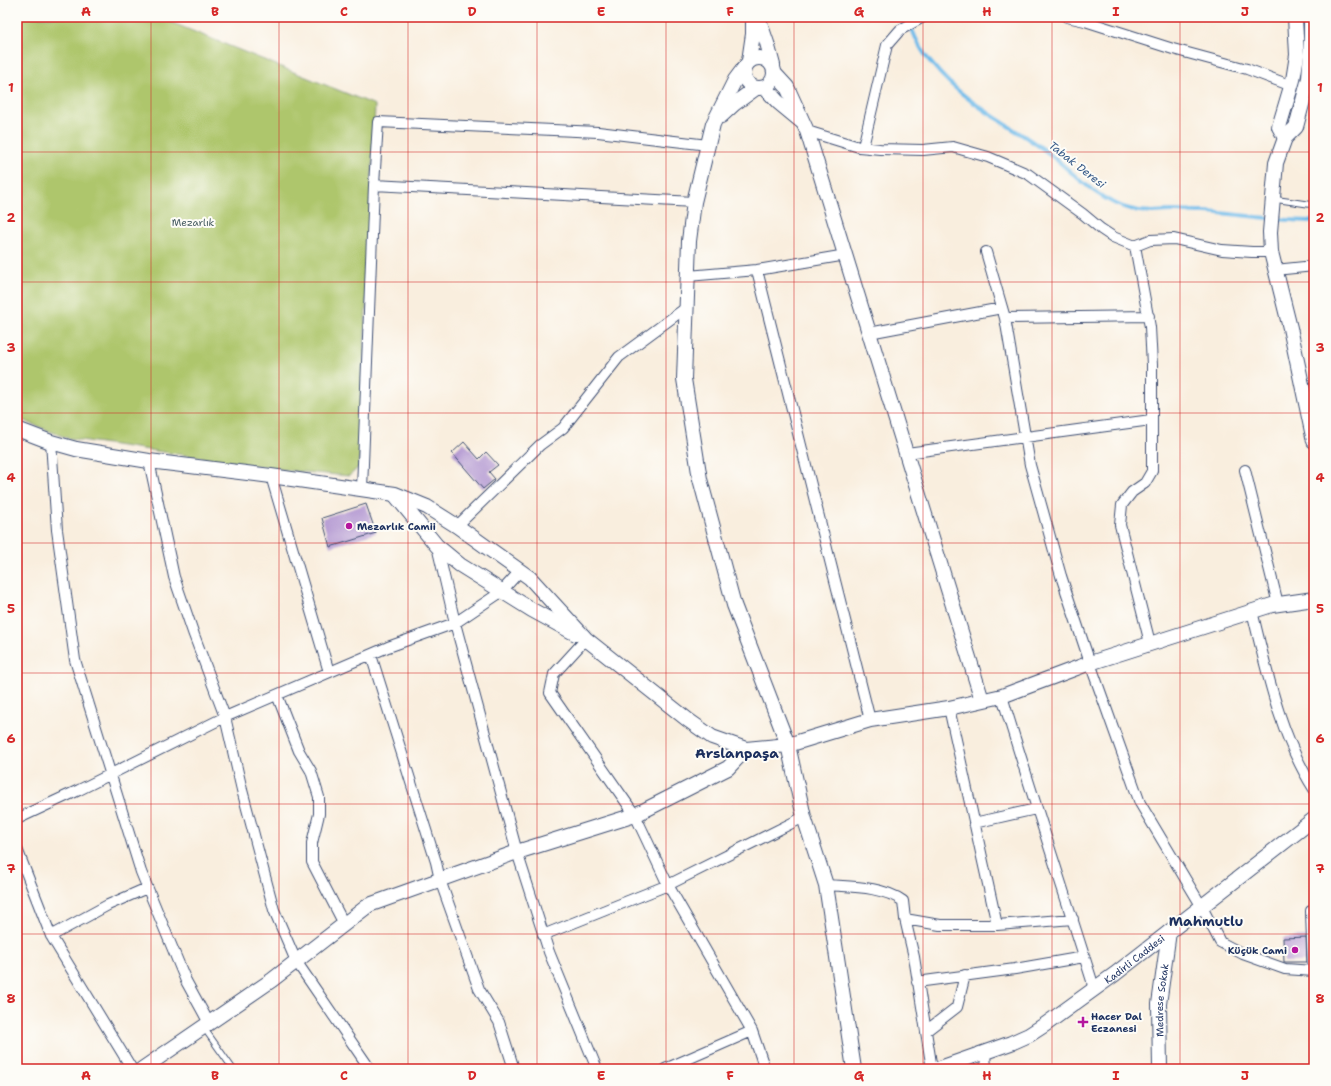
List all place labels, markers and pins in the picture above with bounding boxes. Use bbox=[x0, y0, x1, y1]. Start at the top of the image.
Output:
place label: Mezarlık Camii bbox=[357, 520, 436, 533]
marker: Mezarlık Camii bbox=[344, 521, 354, 531]
place label: Küçük Cami bbox=[1228, 944, 1287, 957]
marker: Küçük Cami bbox=[1290, 945, 1300, 955]
place label: Hacer Dal Eczanesi bbox=[1091, 1010, 1142, 1035]
marker: Hacer Dal Eczanesi bbox=[1078, 1017, 1088, 1027]

